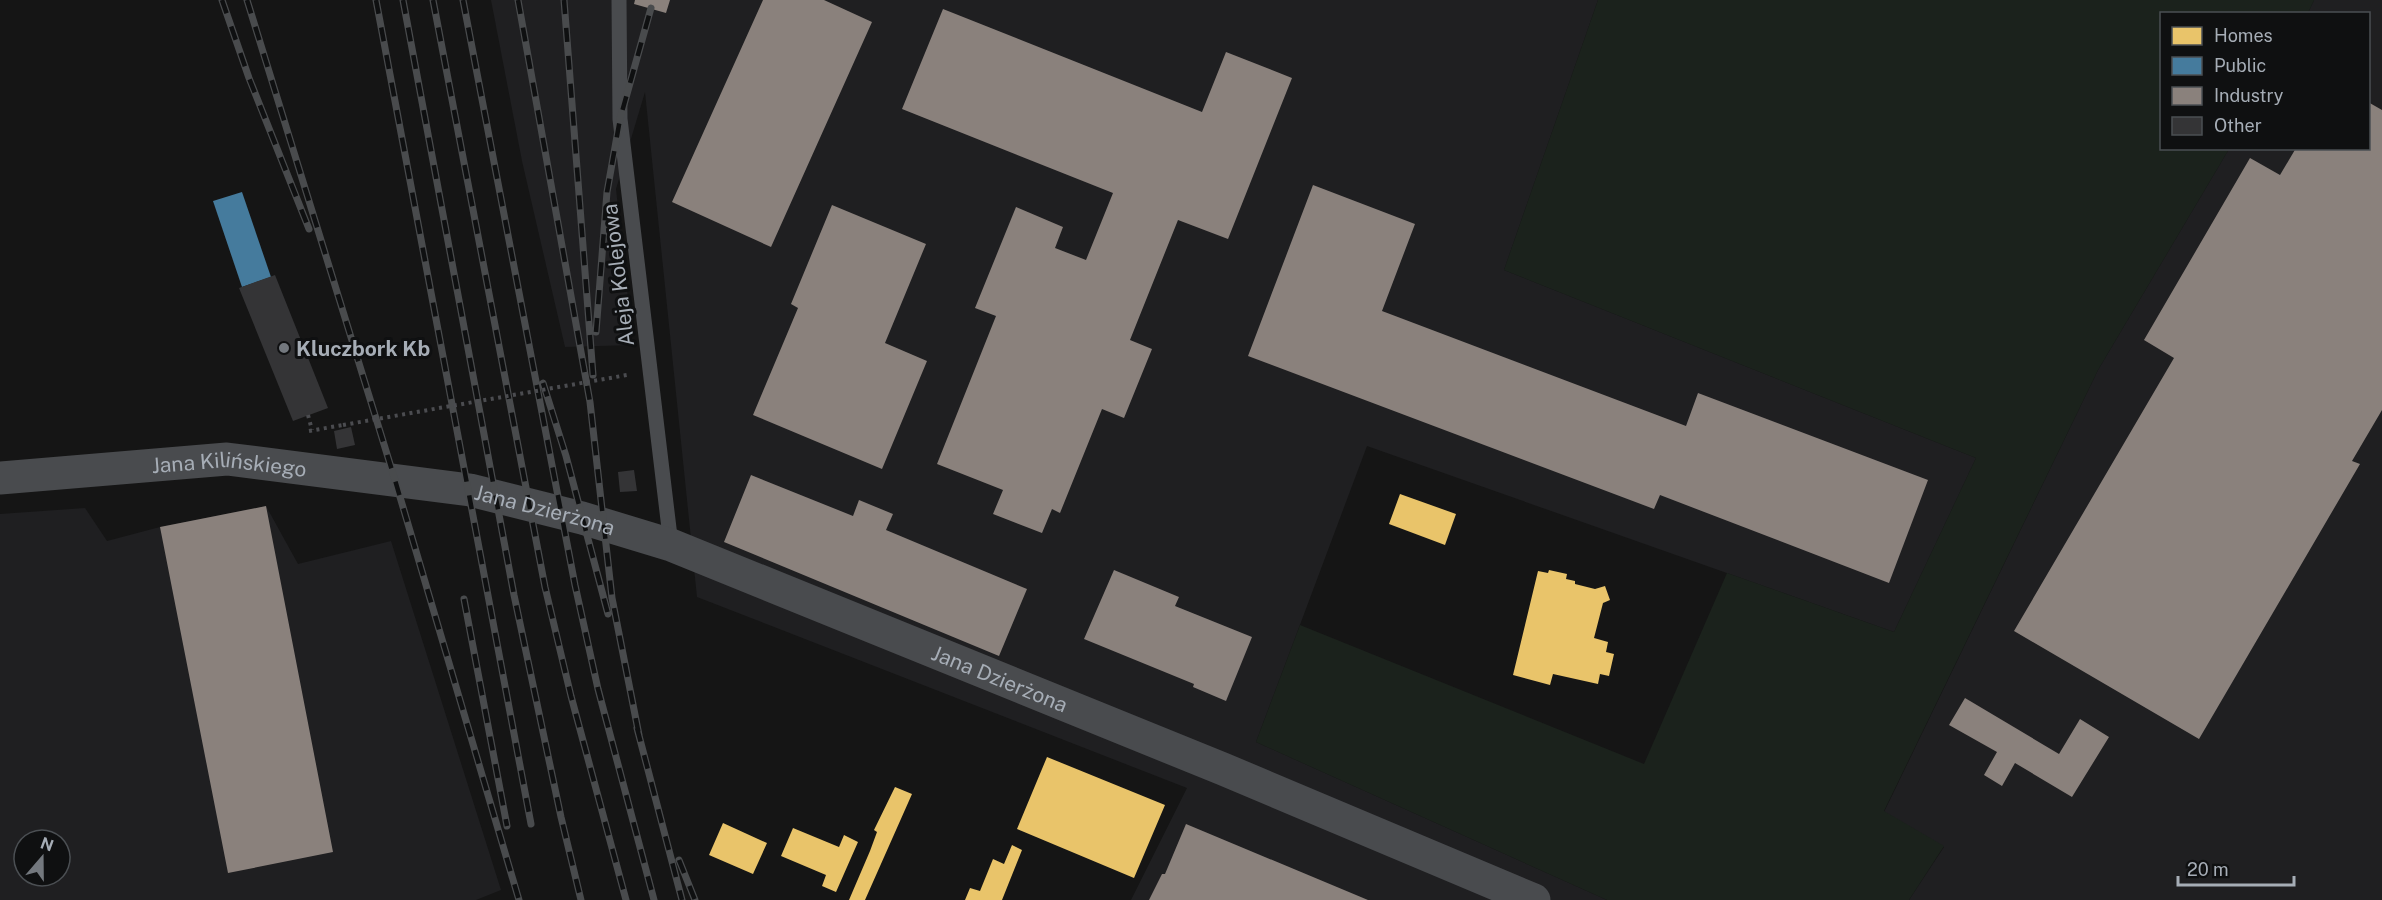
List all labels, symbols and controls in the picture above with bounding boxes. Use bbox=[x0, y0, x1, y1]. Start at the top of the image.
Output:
legend bbox=[2160, 12, 2370, 150]
text: Homes bbox=[2214, 25, 2273, 46]
text: Public bbox=[2214, 55, 2266, 76]
text: Industry bbox=[2214, 85, 2284, 106]
text: Other bbox=[2214, 115, 2262, 136]
street label: Aleja Kolejowa bbox=[597, 202, 639, 348]
place label: Kluczbork Kb bbox=[296, 336, 430, 361]
marker: Kluczbork Kb bbox=[277, 341, 291, 355]
street label: Jana Kilińskiego bbox=[150, 446, 308, 482]
street label: Jana Dzierżona bbox=[472, 479, 618, 540]
street label: Jana Dzierżona bbox=[928, 640, 1071, 717]
north arrow bbox=[12, 828, 72, 888]
text: N bbox=[38, 833, 56, 855]
scale bar bbox=[2178, 849, 2294, 887]
text: 20 m bbox=[2187, 859, 2229, 880]

